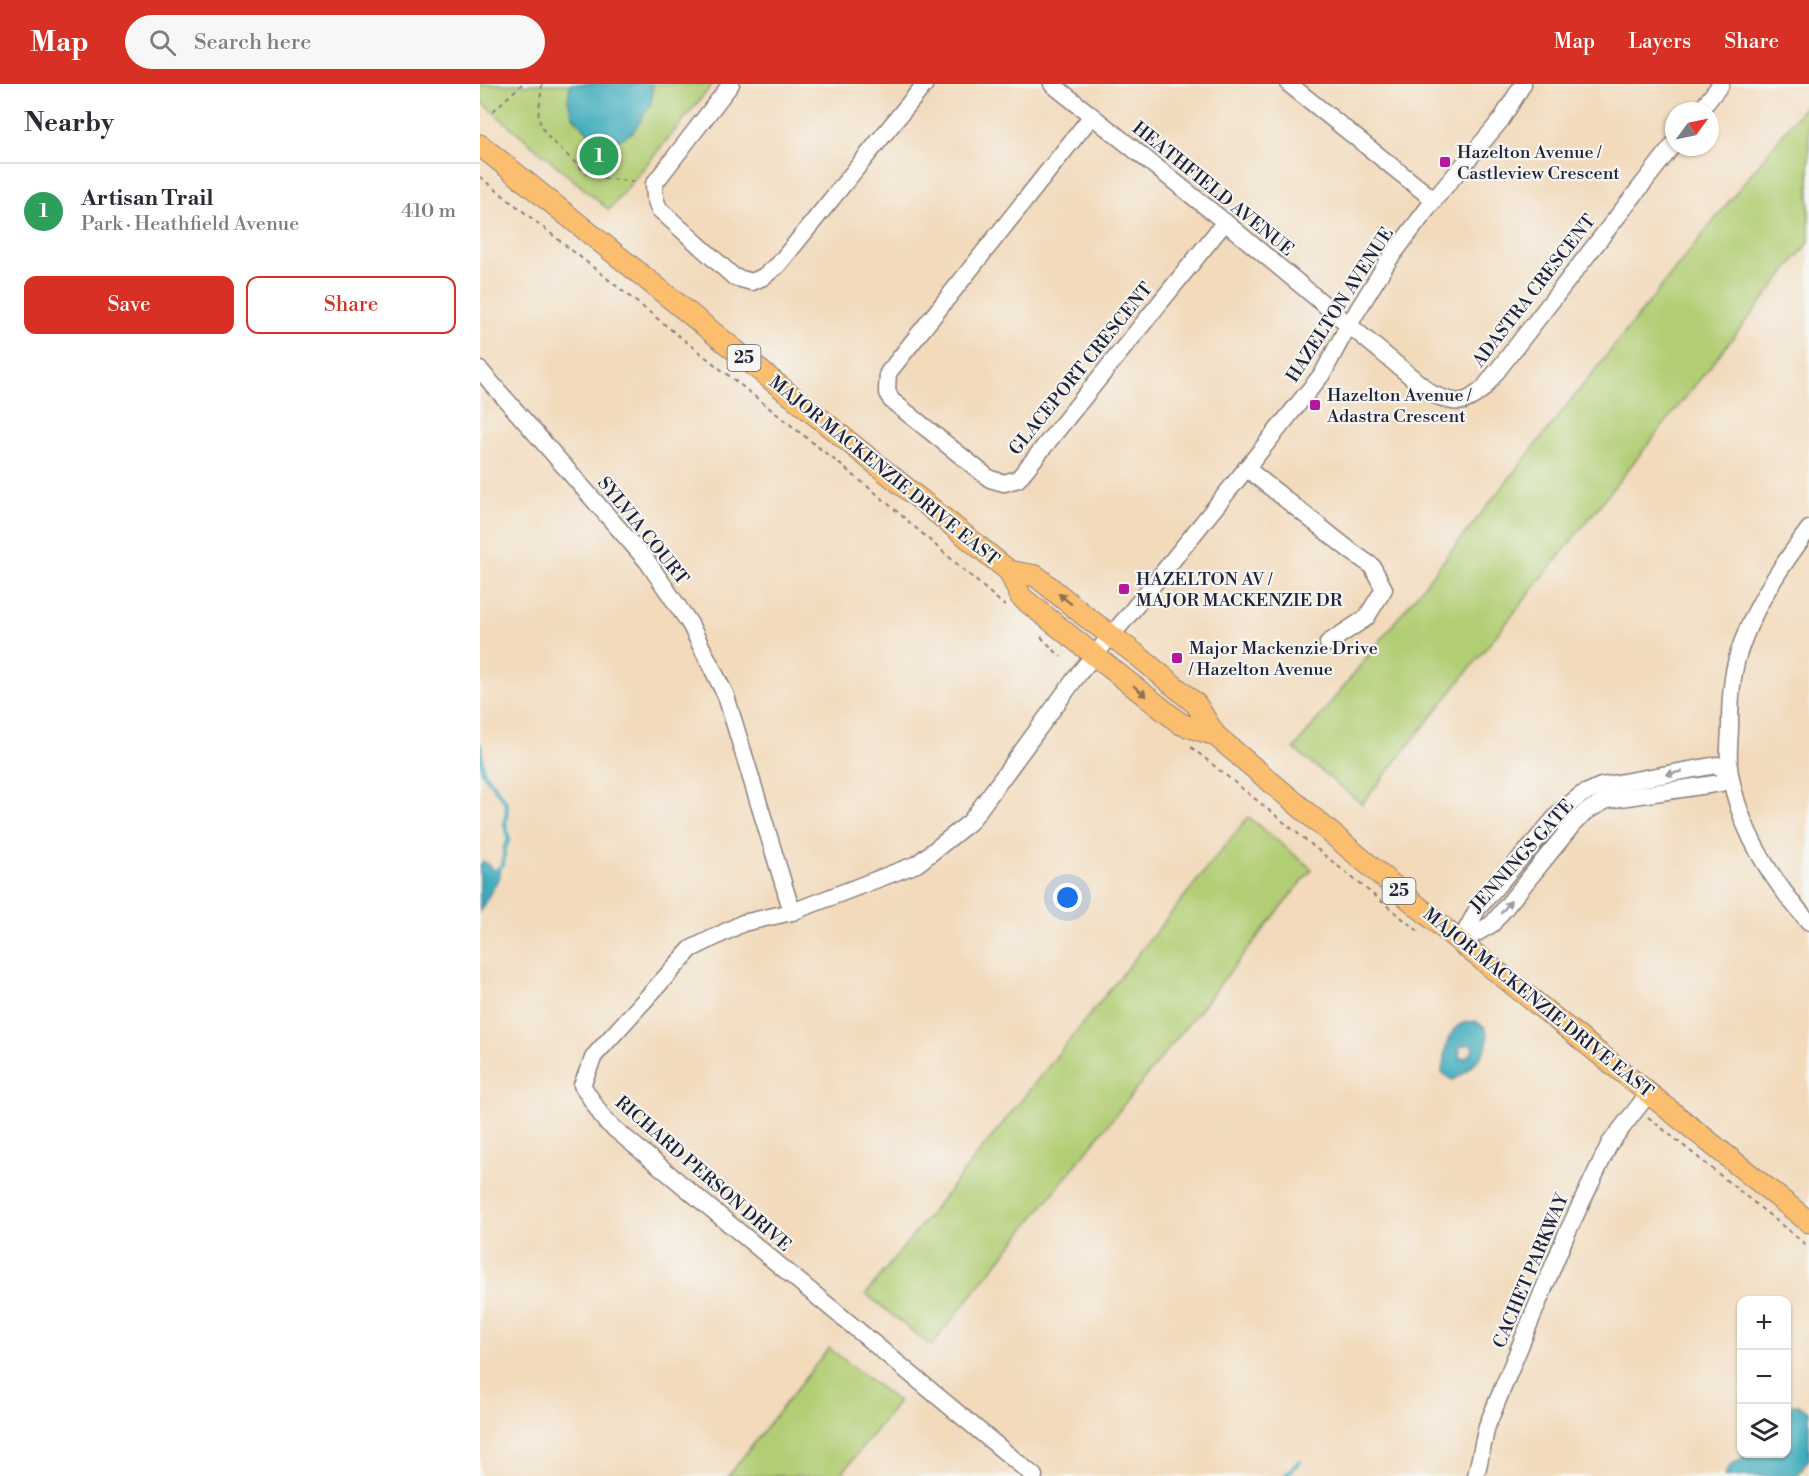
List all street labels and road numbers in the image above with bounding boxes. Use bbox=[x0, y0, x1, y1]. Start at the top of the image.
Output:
street label: HEATHFIELD AVENUE bbox=[1128, 117, 1298, 261]
street label: ADASTRA CRESCENT bbox=[1467, 210, 1601, 373]
street label: HAZELTON AVENUE bbox=[1281, 223, 1399, 387]
street label: GLACEPORT CRESCENT bbox=[1004, 278, 1158, 460]
road number: 25 bbox=[728, 345, 760, 371]
street label: MAJOR MACKENZIE DRIVE EAST bbox=[764, 371, 1004, 571]
street label: SYLVIA COURT bbox=[592, 472, 694, 590]
street label: JENNINGS GATE bbox=[1465, 795, 1579, 918]
road number: 25 bbox=[1382, 878, 1416, 904]
street label: MAJOR MACKENZIE DRIVE EAST bbox=[1418, 903, 1658, 1103]
street label: RICHARD PERSON DRIVE bbox=[610, 1091, 796, 1257]
street label: CACHET PARKWAY bbox=[1488, 1189, 1574, 1352]

